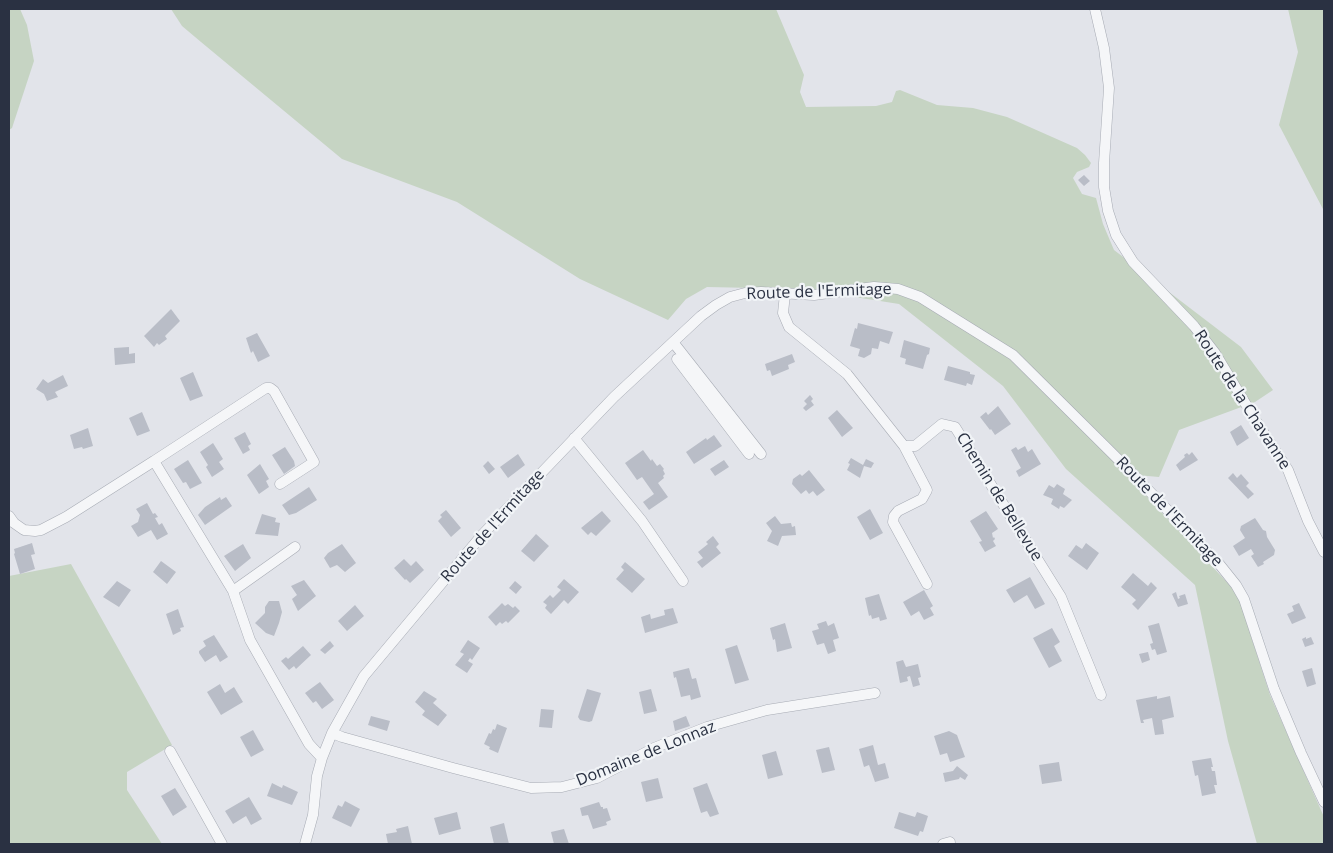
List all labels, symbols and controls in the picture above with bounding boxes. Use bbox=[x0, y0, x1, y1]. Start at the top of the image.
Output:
street label: Route de l'Ermitage bbox=[746, 280, 892, 304]
street label: Route de la Chavanne bbox=[1190, 327, 1294, 473]
street label: Chemin de Bellevue bbox=[952, 429, 1046, 565]
street label: Route de l'Ermitage bbox=[1112, 453, 1226, 571]
street label: Route de l'Ermitage bbox=[437, 466, 549, 586]
street label: Domaine de Lonnaz bbox=[573, 717, 719, 791]

